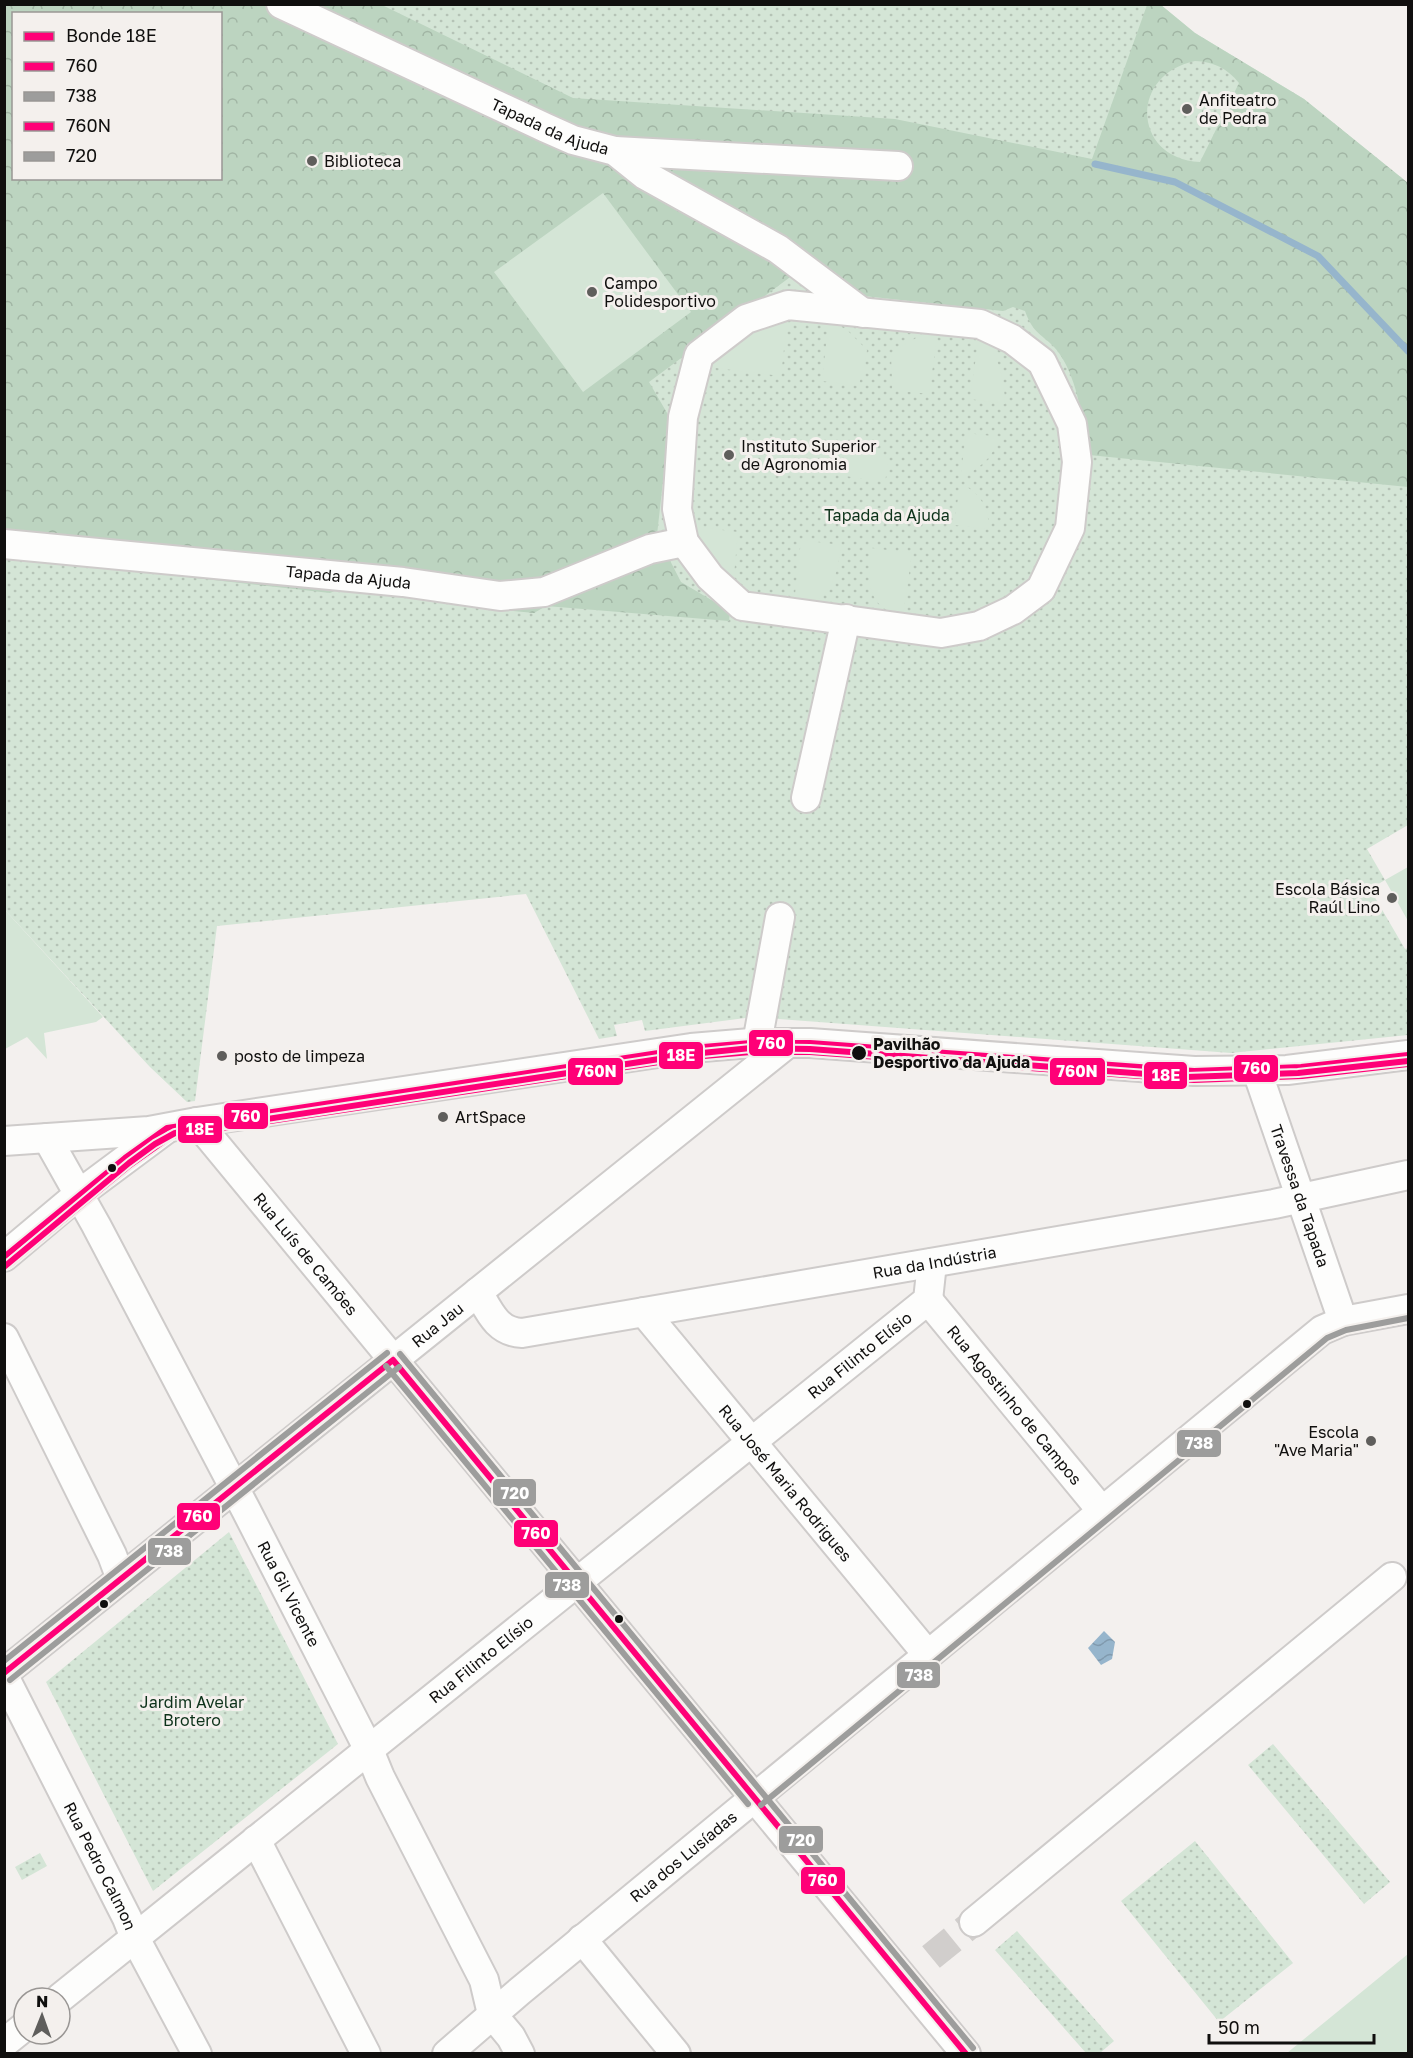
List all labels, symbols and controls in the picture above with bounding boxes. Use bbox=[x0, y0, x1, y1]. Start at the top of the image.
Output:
legend bbox=[12, 12, 222, 180]
text: Bonde 18E bbox=[66, 24, 157, 46]
text: 760 bbox=[66, 54, 98, 76]
text: 738 bbox=[66, 84, 97, 106]
place label: Anfiteatro de Pedra bbox=[1199, 90, 1276, 128]
street label: Tapada da Ajuda bbox=[488, 94, 611, 159]
marker: Anfiteatro de Pedra bbox=[1180, 102, 1194, 116]
text: 760N bbox=[66, 114, 111, 136]
text: 720 bbox=[66, 144, 97, 166]
place label: Biblioteca bbox=[324, 151, 401, 171]
marker: Biblioteca bbox=[305, 154, 319, 168]
place label: Campo Polidesportivo bbox=[604, 273, 716, 311]
marker: Campo Polidesportivo bbox=[585, 285, 599, 299]
place label: Instituto Superior de Agronomia bbox=[741, 436, 877, 474]
marker: Instituto Superior de Agronomia bbox=[722, 448, 736, 462]
park label: Tapada da Ajuda bbox=[824, 505, 950, 525]
street label: Tapada da Ajuda bbox=[285, 561, 412, 593]
place label: Escola Básica Raúl Lino bbox=[1275, 879, 1380, 917]
marker: Escola Básica Raúl Lino bbox=[1385, 891, 1399, 905]
line badge: 760 bbox=[748, 1029, 794, 1057]
text: 760 bbox=[756, 1033, 786, 1053]
place label: Pavilhão Desportivo da Ajuda bbox=[873, 1034, 1030, 1072]
line badge: 18E bbox=[658, 1041, 704, 1070]
marker: Pavilhão Desportivo da Ajuda bbox=[850, 1044, 868, 1062]
text: 18E bbox=[667, 1045, 695, 1065]
place label: posto de limpeza bbox=[234, 1046, 365, 1066]
marker: posto de limpeza bbox=[215, 1049, 229, 1063]
line badge: 760 bbox=[1233, 1054, 1279, 1083]
line badge: 760N bbox=[567, 1057, 624, 1086]
line badge: 760N bbox=[1049, 1057, 1106, 1086]
text: 760 bbox=[1241, 1058, 1271, 1078]
text: 760N bbox=[575, 1061, 617, 1081]
text: 760N bbox=[1056, 1061, 1098, 1081]
line badge: 18E bbox=[1143, 1061, 1188, 1090]
text: 18E bbox=[1152, 1065, 1180, 1085]
line badge: 760 bbox=[223, 1102, 269, 1130]
text: 760 bbox=[231, 1106, 261, 1126]
place label: ArtSpace bbox=[455, 1107, 526, 1127]
marker: ArtSpace bbox=[436, 1110, 450, 1124]
line badge: 18E bbox=[177, 1115, 223, 1144]
text: 18E bbox=[186, 1119, 214, 1139]
street label: Travessa da Tapada bbox=[1266, 1122, 1334, 1270]
unlabelled marker bbox=[106, 1162, 118, 1174]
street label: Rua Luís de Camões bbox=[249, 1188, 362, 1319]
street label: Rua da Indústria bbox=[871, 1242, 998, 1283]
street label: Rua Jau bbox=[407, 1298, 467, 1352]
street label: Rua Filinto Elísio bbox=[803, 1307, 916, 1403]
street label: Rua Agostinho de Campos bbox=[943, 1321, 1086, 1489]
unlabelled marker bbox=[1241, 1398, 1253, 1410]
street label: Rua José Maria Rodrigues bbox=[715, 1400, 856, 1566]
place label: Escola "Ave Maria" bbox=[1274, 1422, 1359, 1460]
line badge: 738 bbox=[1176, 1429, 1222, 1458]
text: 738 bbox=[1185, 1433, 1213, 1453]
marker: Escola "Ave Maria" bbox=[1364, 1434, 1378, 1448]
line badge: 720 bbox=[492, 1478, 537, 1507]
text: 720 bbox=[501, 1483, 529, 1503]
line badge: 760 bbox=[176, 1502, 221, 1531]
text: 760 bbox=[183, 1506, 213, 1526]
line badge: 760 bbox=[513, 1519, 559, 1548]
text: 760 bbox=[521, 1523, 551, 1543]
line badge: 738 bbox=[147, 1537, 192, 1566]
street label: Rua Gil Vicente bbox=[253, 1537, 324, 1650]
text: 738 bbox=[155, 1541, 183, 1561]
line badge: 738 bbox=[544, 1571, 590, 1599]
text: 738 bbox=[553, 1575, 581, 1595]
unlabelled marker bbox=[98, 1598, 110, 1610]
street label: Rua Filinto Elísio bbox=[425, 1612, 537, 1707]
unlabelled marker bbox=[613, 1613, 625, 1625]
line badge: 738 bbox=[896, 1661, 941, 1689]
text: 738 bbox=[905, 1665, 933, 1685]
park label: Jardim Avelar Brotero bbox=[140, 1692, 244, 1730]
street label: Rua Pedro Calmon bbox=[60, 1798, 141, 1933]
street label: Rua dos Lusíadas bbox=[626, 1806, 741, 1906]
line badge: 720 bbox=[778, 1825, 824, 1854]
text: 720 bbox=[787, 1830, 815, 1850]
line badge: 760 bbox=[800, 1866, 846, 1895]
text: 760 bbox=[808, 1870, 838, 1890]
north arrow bbox=[12, 1986, 72, 2046]
text: N bbox=[36, 1991, 49, 2011]
scale bar bbox=[1209, 2007, 1374, 2045]
text: 50 m bbox=[1218, 2016, 1260, 2038]

